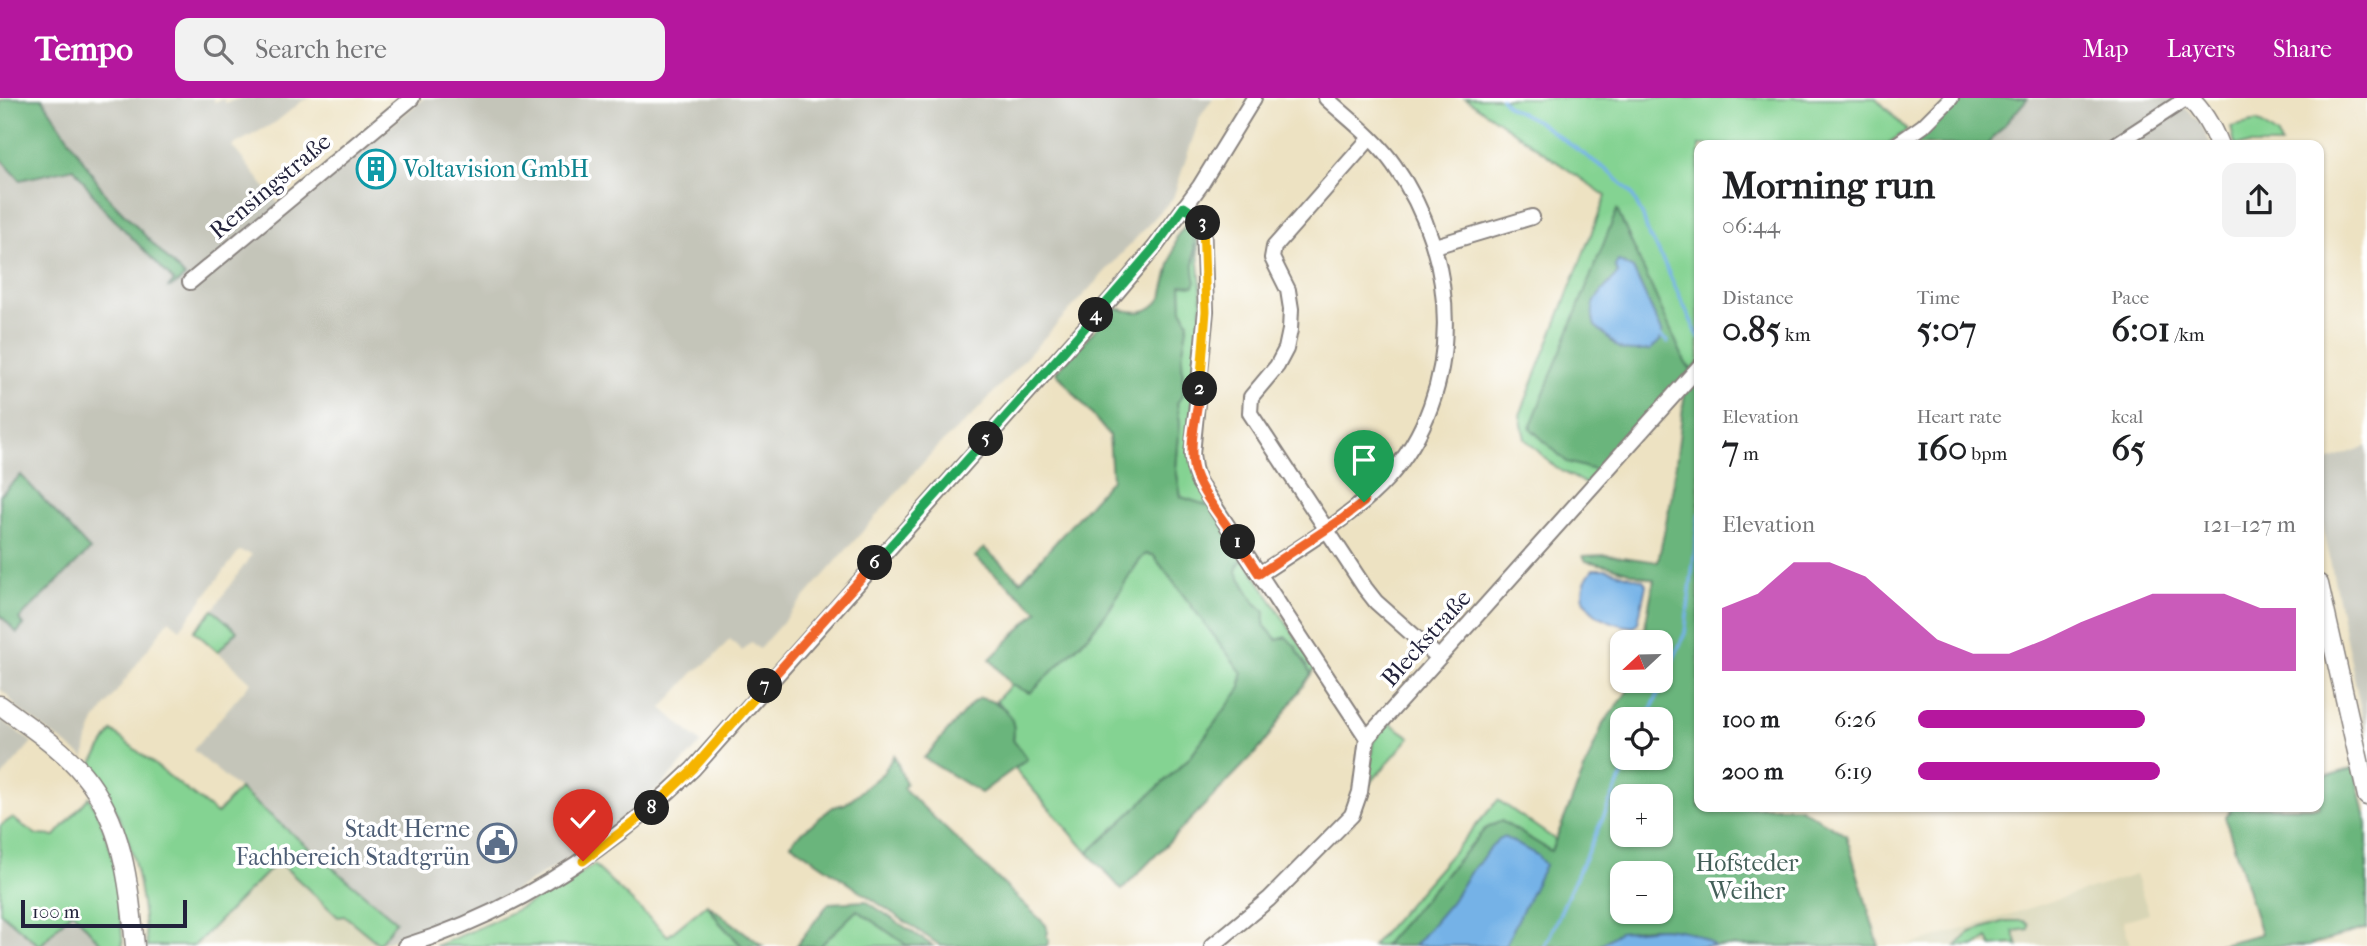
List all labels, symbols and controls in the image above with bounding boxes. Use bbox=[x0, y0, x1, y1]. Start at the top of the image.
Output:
search box bbox=[175, 18, 665, 81]
text: Tempo bbox=[35, 30, 133, 69]
icon: search bbox=[199, 30, 237, 68]
text: Search here bbox=[255, 34, 387, 65]
text: Map bbox=[2083, 35, 2129, 63]
text: Layers bbox=[2167, 35, 2235, 63]
text: Share bbox=[2273, 35, 2332, 63]
street label: Rensingstraße bbox=[204, 127, 336, 245]
building icon: Voltavision GmbH bbox=[355, 148, 397, 190]
place label: Voltavision GmbH bbox=[402, 155, 589, 183]
text: Morning run bbox=[1722, 163, 1935, 208]
button: share bbox=[2222, 163, 2296, 237]
pin: 3 bbox=[1186, 206, 1220, 240]
text: 3 bbox=[1199, 211, 1206, 233]
text: 06:44 bbox=[1722, 212, 1780, 239]
text: Distance bbox=[1722, 287, 1793, 309]
text: Time bbox=[1917, 287, 1960, 309]
text: Pace bbox=[2111, 287, 2149, 309]
pin: 4 bbox=[1078, 298, 1114, 332]
text: 4 bbox=[1090, 303, 1101, 325]
text: 0.85 bbox=[1722, 309, 1781, 350]
text: 5:07 bbox=[1917, 309, 1976, 350]
text: 6:01 bbox=[2111, 309, 2170, 350]
text: km bbox=[1781, 324, 1810, 346]
text: /km bbox=[2170, 324, 2205, 346]
pin: 2 bbox=[1182, 372, 1218, 406]
text: 2 bbox=[1195, 377, 1204, 399]
text: Elevation bbox=[1722, 406, 1799, 428]
text: Heart rate bbox=[1917, 406, 2002, 428]
text: kcal bbox=[2111, 406, 2143, 428]
pin: 5 bbox=[968, 422, 1004, 456]
text: 5 bbox=[981, 427, 990, 449]
text: 7 bbox=[1722, 428, 1739, 469]
text: 160 bbox=[1917, 428, 1967, 469]
text: 65 bbox=[2111, 428, 2145, 469]
pin bbox=[1334, 430, 1394, 502]
icon: arrive bbox=[1345, 441, 1383, 479]
text: m bbox=[1739, 443, 1759, 465]
text: bpm bbox=[1967, 443, 2007, 465]
text: Elevation bbox=[1722, 511, 1815, 538]
text: 121–127 m bbox=[2203, 511, 2296, 538]
pin: 1 bbox=[1220, 524, 1256, 560]
text: 1 bbox=[1234, 530, 1241, 552]
pin: 6 bbox=[858, 546, 892, 580]
text: 6 bbox=[869, 551, 880, 573]
street label: Bleckstraße bbox=[1375, 584, 1477, 692]
north arrow bbox=[1610, 630, 1673, 693]
map controls bbox=[1610, 630, 1673, 924]
pin: 7 bbox=[748, 668, 782, 704]
text: 7 bbox=[760, 674, 769, 696]
text: 100 m bbox=[1722, 706, 1780, 733]
text: 6:26 bbox=[1834, 706, 1876, 733]
button: locate bbox=[1610, 707, 1673, 770]
text: 200 m bbox=[1722, 758, 1783, 785]
text: 6:19 bbox=[1834, 758, 1872, 785]
button: + bbox=[1610, 784, 1673, 847]
pin bbox=[553, 789, 613, 861]
pin: 8 bbox=[634, 790, 670, 826]
text: 8 bbox=[647, 796, 656, 818]
icon: check bbox=[564, 800, 602, 838]
place label: Stadt Herne Fachbereich Stadtgrün bbox=[235, 815, 470, 871]
public building icon: Stadt Herne Fachbereich Stadtgrün bbox=[476, 822, 518, 864]
park label: Hofsteder Weiher bbox=[1695, 849, 1799, 905]
button: − bbox=[1610, 861, 1673, 924]
scale bar bbox=[21, 897, 187, 929]
text: 100 m bbox=[32, 901, 80, 923]

